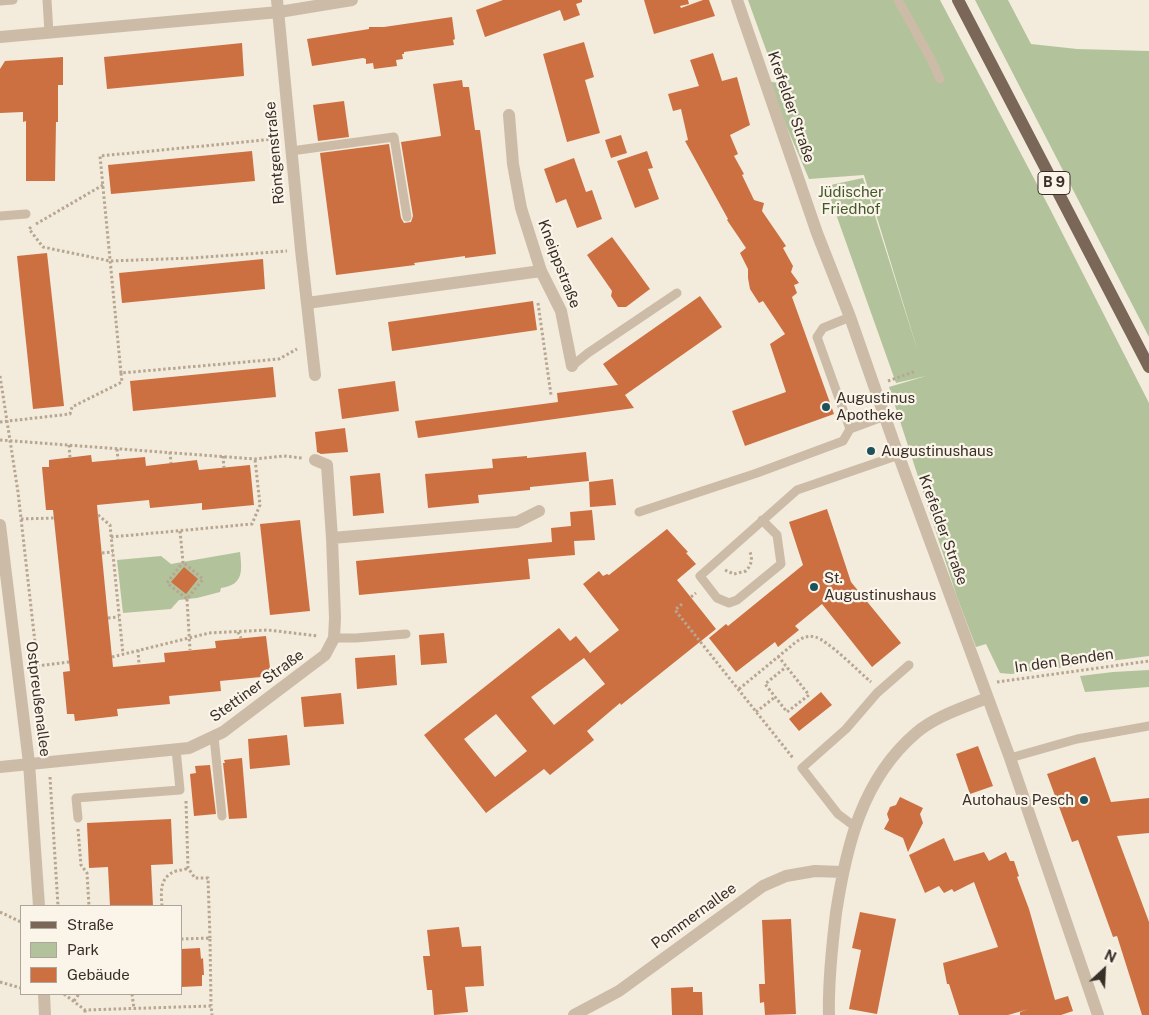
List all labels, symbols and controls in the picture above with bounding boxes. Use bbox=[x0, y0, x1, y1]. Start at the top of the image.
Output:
street label: Krefelder Straße bbox=[764, 49, 818, 165]
street label: Röntgenstraße bbox=[262, 101, 288, 205]
road number: B 9 bbox=[1038, 172, 1070, 194]
park label: Jüdischer Friedhof bbox=[818, 183, 884, 218]
street label: Kneippstraße bbox=[534, 217, 584, 311]
place label: Augustinus Apotheke bbox=[836, 389, 915, 424]
marker: Augustinus Apotheke bbox=[820, 401, 832, 413]
place label: Augustinushaus bbox=[881, 442, 993, 460]
marker: Augustinushaus bbox=[865, 445, 877, 457]
street label: Krefelder Straße bbox=[915, 472, 971, 588]
place label: St. Augustinushaus bbox=[824, 569, 936, 604]
marker: St. Augustinushaus bbox=[808, 581, 820, 593]
street label: Ostpreußenallee bbox=[22, 640, 54, 758]
street label: In den Benden bbox=[1013, 645, 1115, 677]
street label: Stettiner Straße bbox=[207, 646, 307, 726]
place label: Autohaus Pesch bbox=[962, 791, 1074, 809]
marker: Autohaus Pesch bbox=[1078, 794, 1090, 806]
street label: Pommernallee bbox=[648, 879, 740, 953]
legend bbox=[20, 905, 182, 995]
text: Straße bbox=[67, 916, 114, 933]
text: Park bbox=[67, 941, 99, 958]
north arrow bbox=[1079, 945, 1129, 995]
text: N bbox=[1102, 947, 1119, 966]
text: Gebäude bbox=[67, 966, 130, 983]

